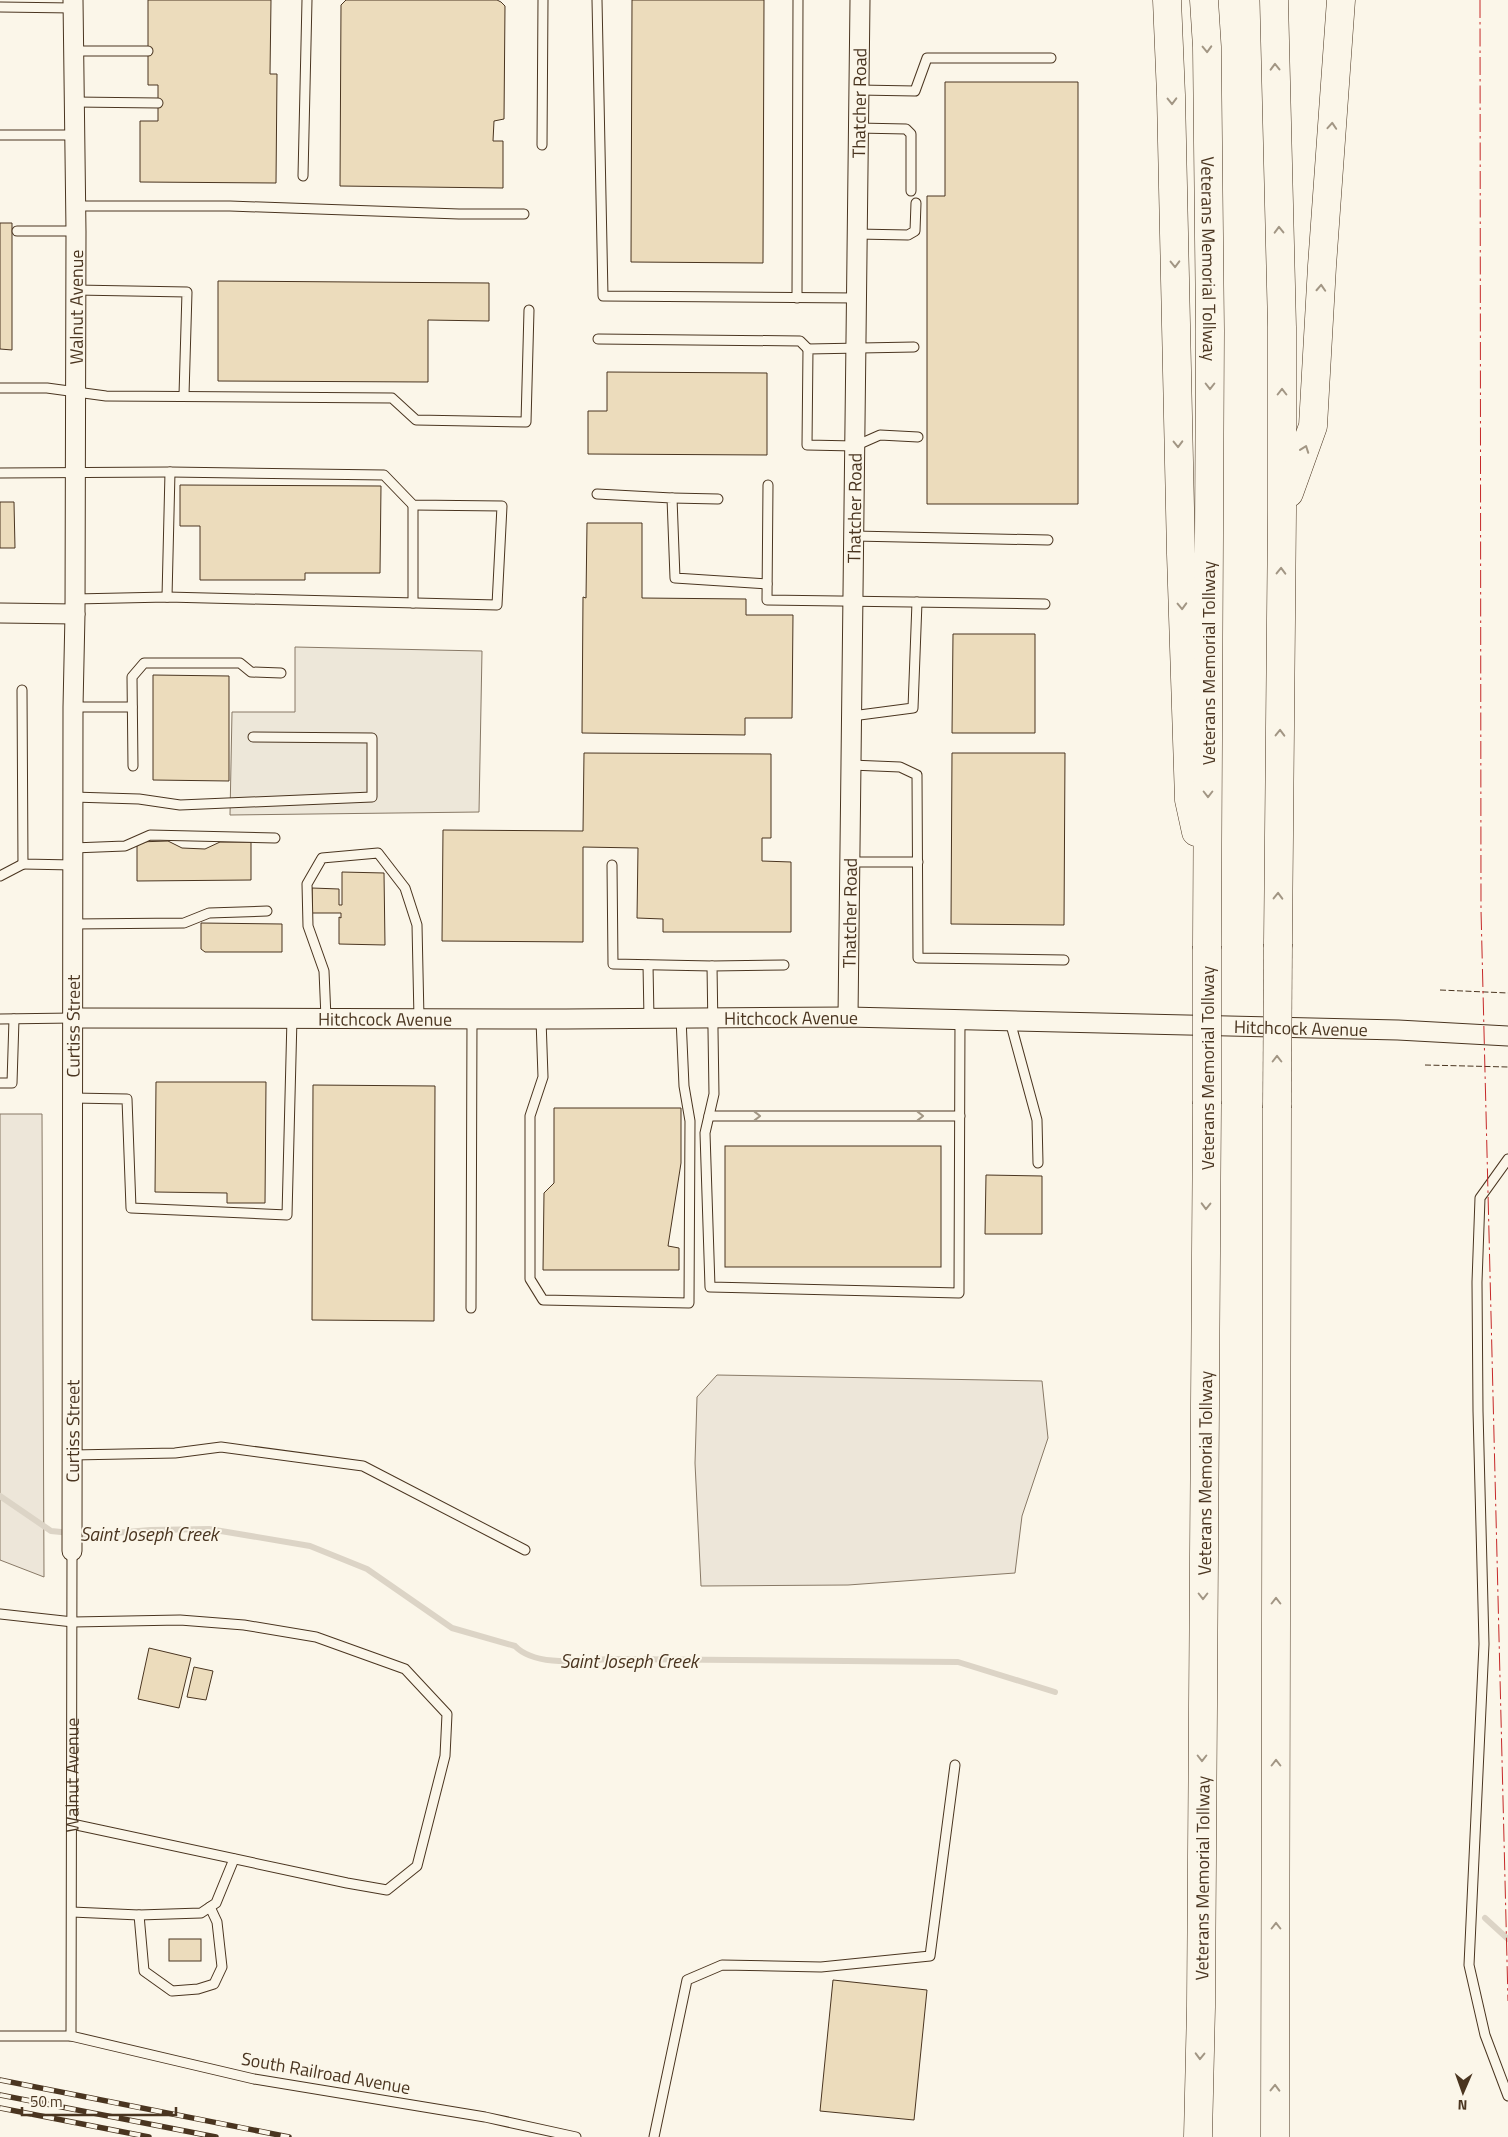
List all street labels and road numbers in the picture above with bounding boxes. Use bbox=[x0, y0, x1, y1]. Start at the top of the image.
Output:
street label: Thatcher Road bbox=[845, 48, 873, 158]
street label: Veterans Memorial Tollway bbox=[1195, 156, 1224, 362]
street label: Walnut Avenue bbox=[62, 250, 89, 364]
street label: Thatcher Road bbox=[840, 453, 868, 563]
street label: Veterans Memorial Tollway bbox=[1195, 560, 1222, 765]
street label: Thatcher Road bbox=[835, 858, 863, 968]
street label: Veterans Memorial Tollway bbox=[1194, 965, 1221, 1170]
street label: Curtiss Street bbox=[59, 974, 86, 1077]
street label: Hitchcock Avenue bbox=[724, 1003, 858, 1031]
street label: Hitchcock Avenue bbox=[318, 1005, 452, 1032]
street label: Hitchcock Avenue bbox=[1234, 1013, 1368, 1043]
street label: Veterans Memorial Tollway bbox=[1190, 1370, 1219, 1575]
street label: Curtiss Street bbox=[59, 1379, 86, 1482]
street label: Walnut Avenue bbox=[58, 1718, 85, 1832]
street label: Veterans Memorial Tollway bbox=[1188, 1775, 1216, 1980]
street label: South Railroad Avenue bbox=[239, 2045, 413, 2101]

